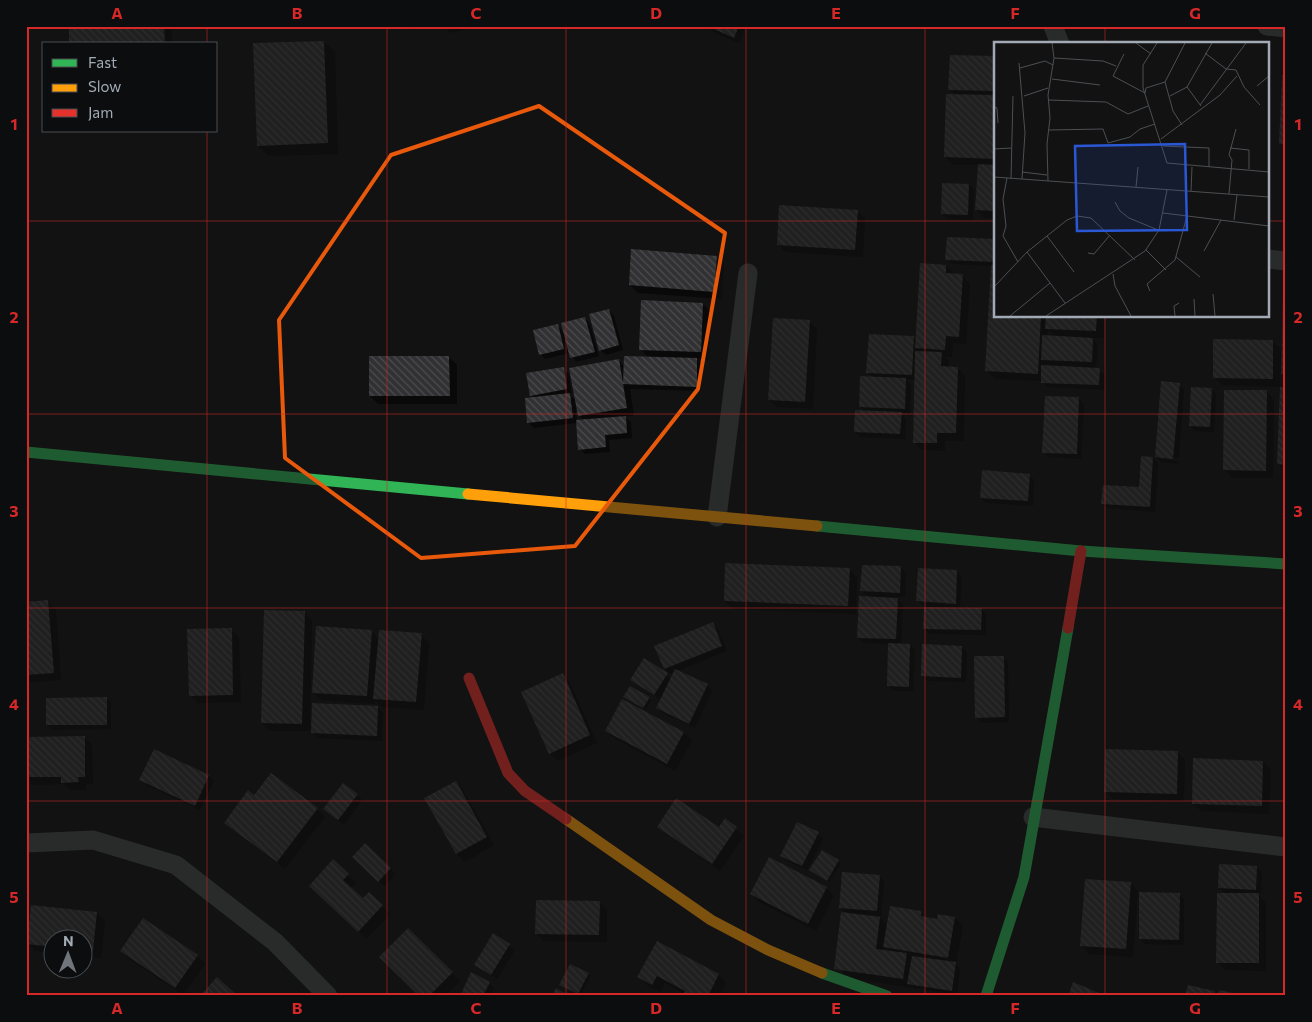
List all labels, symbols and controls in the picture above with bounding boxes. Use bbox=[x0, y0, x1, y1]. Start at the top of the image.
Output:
text: A bbox=[111, 3, 123, 22]
text: B bbox=[292, 3, 303, 22]
text: C bbox=[471, 3, 482, 22]
text: D bbox=[650, 3, 662, 22]
text: E bbox=[831, 3, 841, 22]
text: F bbox=[1010, 3, 1020, 22]
text: G bbox=[1189, 3, 1201, 22]
legend bbox=[42, 42, 218, 132]
inset map bbox=[994, 42, 1270, 318]
text: Fast bbox=[88, 53, 117, 71]
text: Slow bbox=[88, 77, 121, 95]
text: Jam bbox=[88, 103, 113, 121]
text: 1 bbox=[10, 114, 18, 133]
text: 1 bbox=[1294, 114, 1302, 133]
text: 2 bbox=[9, 307, 19, 326]
text: 2 bbox=[1293, 307, 1303, 326]
text: 3 bbox=[9, 501, 19, 520]
text: 3 bbox=[1293, 501, 1303, 520]
text: 4 bbox=[9, 694, 19, 713]
text: 4 bbox=[1293, 694, 1303, 713]
text: 5 bbox=[9, 887, 19, 906]
text: 5 bbox=[1293, 887, 1303, 906]
north arrow bbox=[42, 930, 92, 980]
text: N bbox=[63, 932, 74, 949]
text: A bbox=[111, 998, 123, 1017]
text: B bbox=[292, 998, 303, 1017]
text: C bbox=[471, 998, 482, 1017]
text: D bbox=[650, 998, 662, 1017]
text: E bbox=[831, 998, 841, 1017]
text: F bbox=[1010, 998, 1020, 1017]
text: G bbox=[1189, 998, 1201, 1017]

